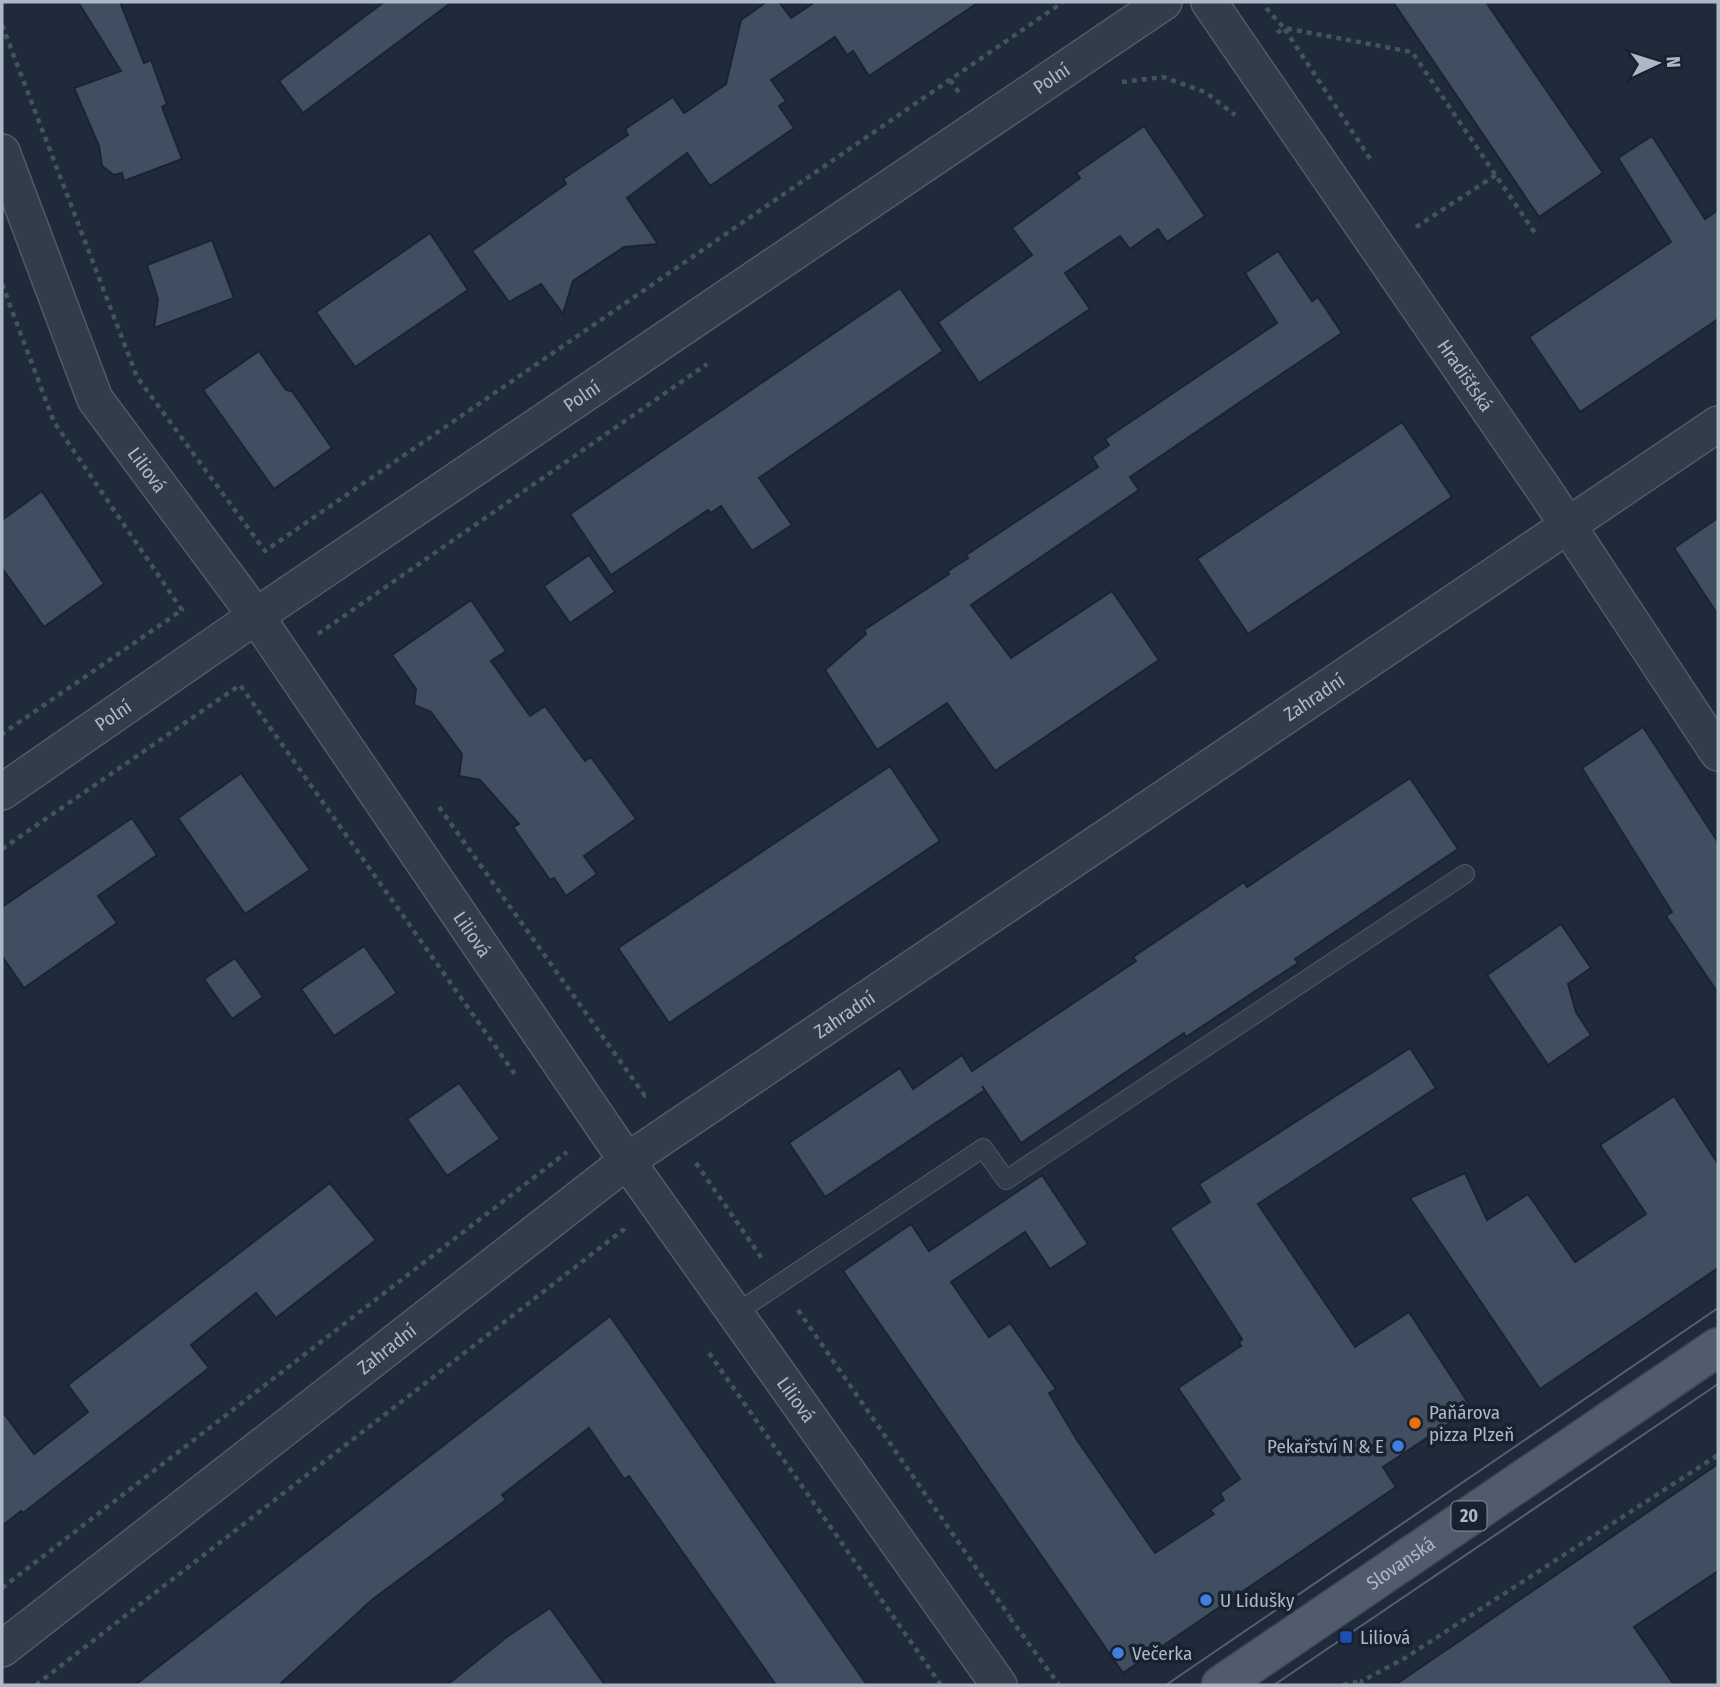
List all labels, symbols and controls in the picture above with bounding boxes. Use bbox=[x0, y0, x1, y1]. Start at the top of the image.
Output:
north arrow bbox=[1622, 28, 1692, 98]
text: N bbox=[1662, 55, 1685, 68]
street label: Polní bbox=[1029, 58, 1074, 99]
street label: Hradišťská bbox=[1432, 335, 1498, 416]
street label: Polní bbox=[559, 376, 605, 417]
street label: Liliová bbox=[123, 443, 171, 497]
street label: Zahradní bbox=[1280, 669, 1349, 726]
street label: Polní bbox=[91, 695, 136, 736]
street label: Liliová bbox=[448, 907, 496, 962]
street label: Zahradní bbox=[810, 986, 879, 1043]
street label: Zahradní bbox=[353, 1319, 421, 1379]
street label: Liliová bbox=[772, 1373, 820, 1427]
place label: Paňárova pizza Plzeň bbox=[1429, 1401, 1514, 1446]
marker: Paňárova pizza Plzeň bbox=[1407, 1415, 1423, 1431]
place label: Pekařství N & E bbox=[1267, 1435, 1384, 1458]
marker: Pekařství N & E bbox=[1390, 1438, 1406, 1454]
road number: 20 bbox=[1452, 1502, 1486, 1531]
street label: Slovanská bbox=[1362, 1532, 1439, 1595]
place label: U Lidušky bbox=[1220, 1589, 1295, 1612]
marker: U Lidušky bbox=[1198, 1592, 1214, 1608]
place label: Liliová bbox=[1360, 1626, 1410, 1649]
marker: Liliová bbox=[1338, 1629, 1354, 1645]
place label: Večerka bbox=[1132, 1642, 1192, 1665]
marker: Večerka bbox=[1110, 1645, 1126, 1661]

